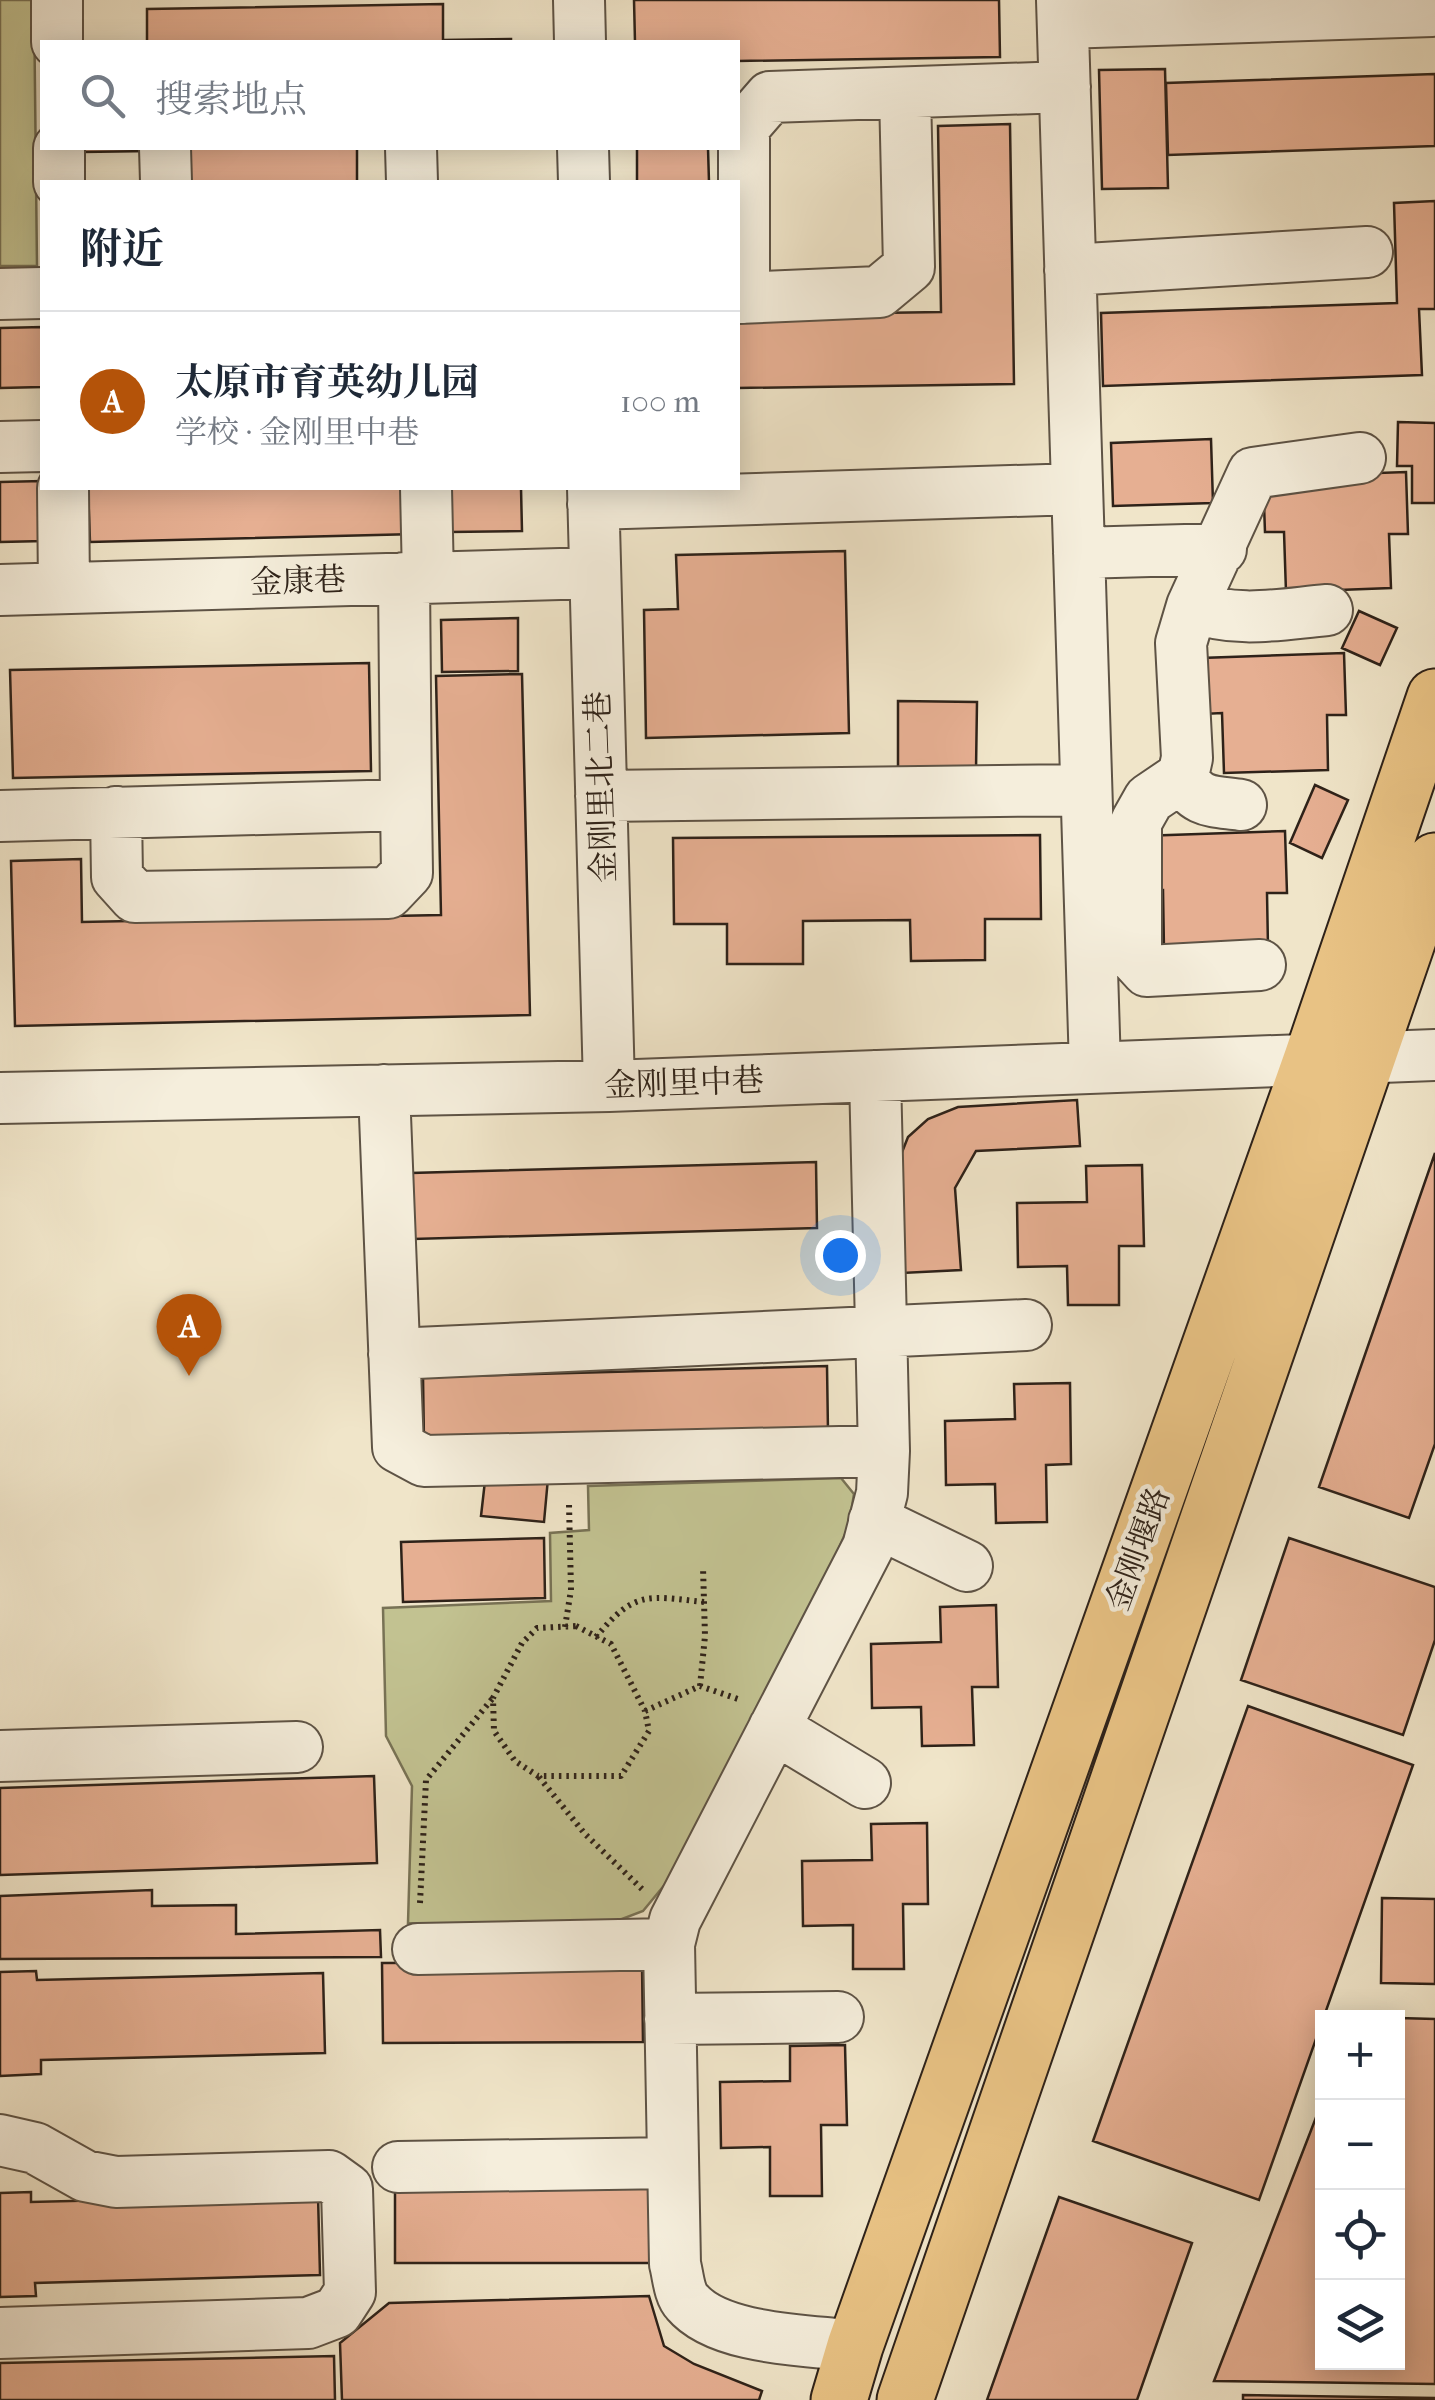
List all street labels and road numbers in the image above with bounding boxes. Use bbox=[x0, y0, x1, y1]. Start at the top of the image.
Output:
street label: 金康巷 bbox=[249, 561, 347, 601]
street label: 金刚里北二巷 bbox=[579, 690, 623, 884]
street label: 金刚里中巷 bbox=[603, 1062, 765, 1104]
street label: 金刚堰路 bbox=[1099, 1483, 1177, 1615]

